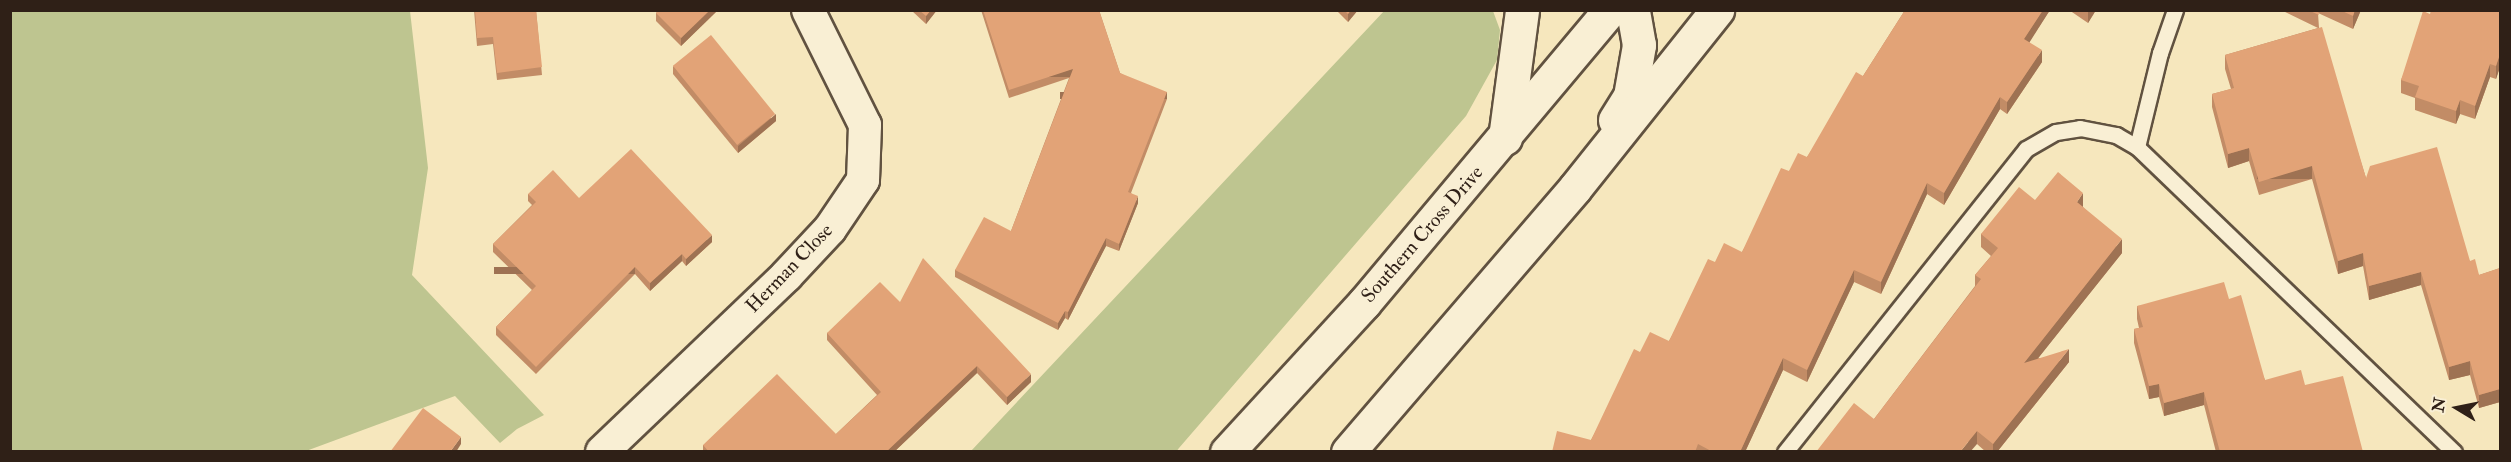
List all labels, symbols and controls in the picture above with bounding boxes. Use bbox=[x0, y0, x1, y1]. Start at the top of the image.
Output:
street label: Southern Cross Drive bbox=[1356, 161, 1488, 307]
street label: Herman Close bbox=[741, 218, 837, 318]
north arrow bbox=[2427, 378, 2487, 438]
text: N bbox=[2428, 396, 2450, 414]

